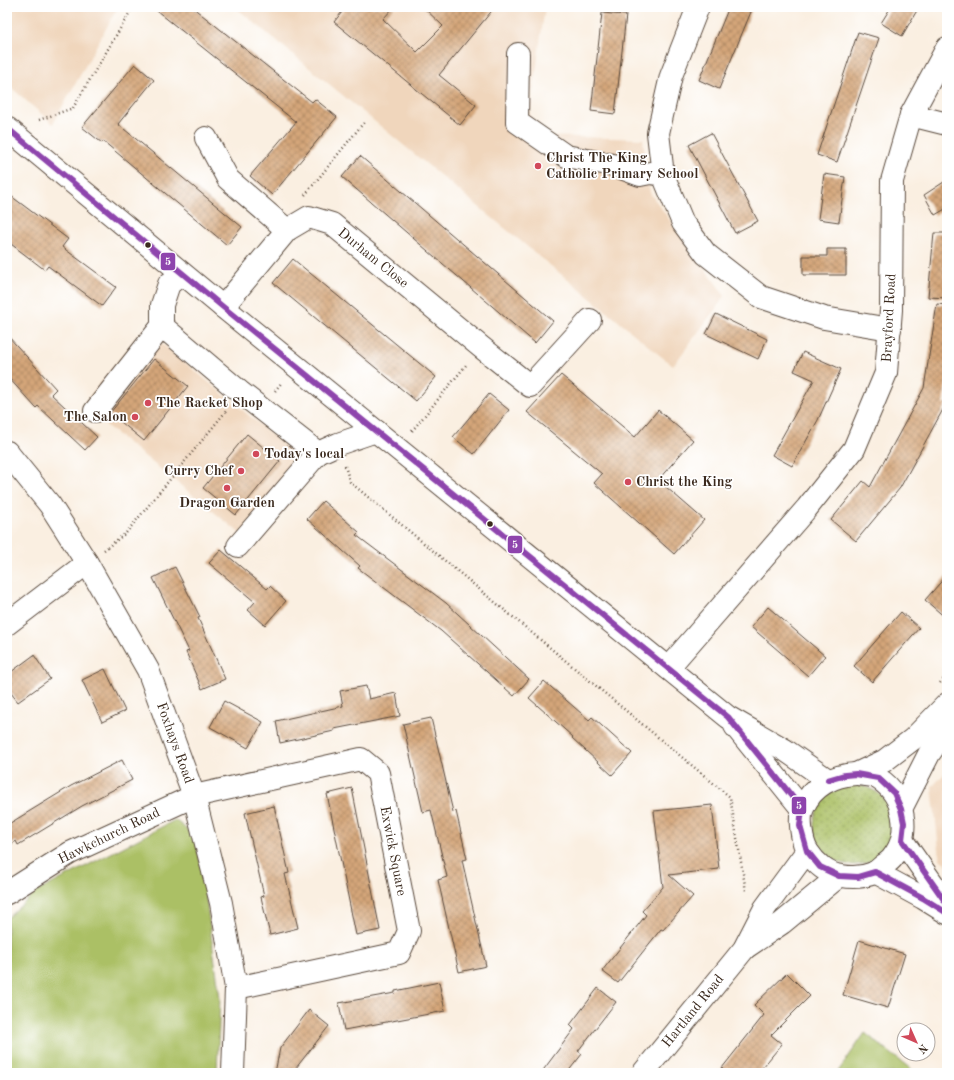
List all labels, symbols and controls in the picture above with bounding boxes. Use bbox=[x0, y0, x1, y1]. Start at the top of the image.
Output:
place label: Christ The King Catholic Primary School bbox=[546, 151, 698, 181]
marker: Christ The King Catholic Primary School bbox=[533, 161, 543, 171]
street label: Durham Close bbox=[335, 225, 411, 291]
unlabelled marker bbox=[143, 240, 153, 250]
line badge: 5 bbox=[160, 252, 176, 271]
text: 5 bbox=[165, 257, 171, 268]
street label: Brayford Road bbox=[880, 273, 898, 363]
place label: The Racket Shop bbox=[156, 396, 263, 410]
marker: The Racket Shop bbox=[143, 398, 153, 408]
place label: The Salon bbox=[64, 410, 127, 424]
marker: The Salon bbox=[130, 412, 140, 422]
place label: Today's local bbox=[264, 447, 344, 461]
marker: Today's local bbox=[251, 449, 261, 459]
place label: Curry Chef bbox=[164, 464, 234, 478]
marker: Curry Chef bbox=[236, 466, 246, 476]
place label: Christ the King bbox=[636, 475, 733, 489]
marker: Christ the King bbox=[623, 477, 633, 487]
marker: Dragon Garden bbox=[222, 483, 232, 493]
place label: Dragon Garden bbox=[179, 496, 275, 510]
unlabelled marker bbox=[485, 519, 495, 529]
line badge: 5 bbox=[507, 535, 523, 554]
text: 5 bbox=[512, 540, 518, 551]
street label: Foxhays Road bbox=[154, 701, 196, 785]
line badge: 5 bbox=[791, 796, 807, 815]
text: 5 bbox=[796, 801, 802, 812]
street label: Hawkchurch Road bbox=[56, 805, 162, 867]
street label: Exwick Square bbox=[377, 805, 409, 897]
street label: Hartland Road bbox=[659, 972, 727, 1050]
north arrow bbox=[896, 1022, 936, 1062]
text: N bbox=[915, 1041, 929, 1055]

